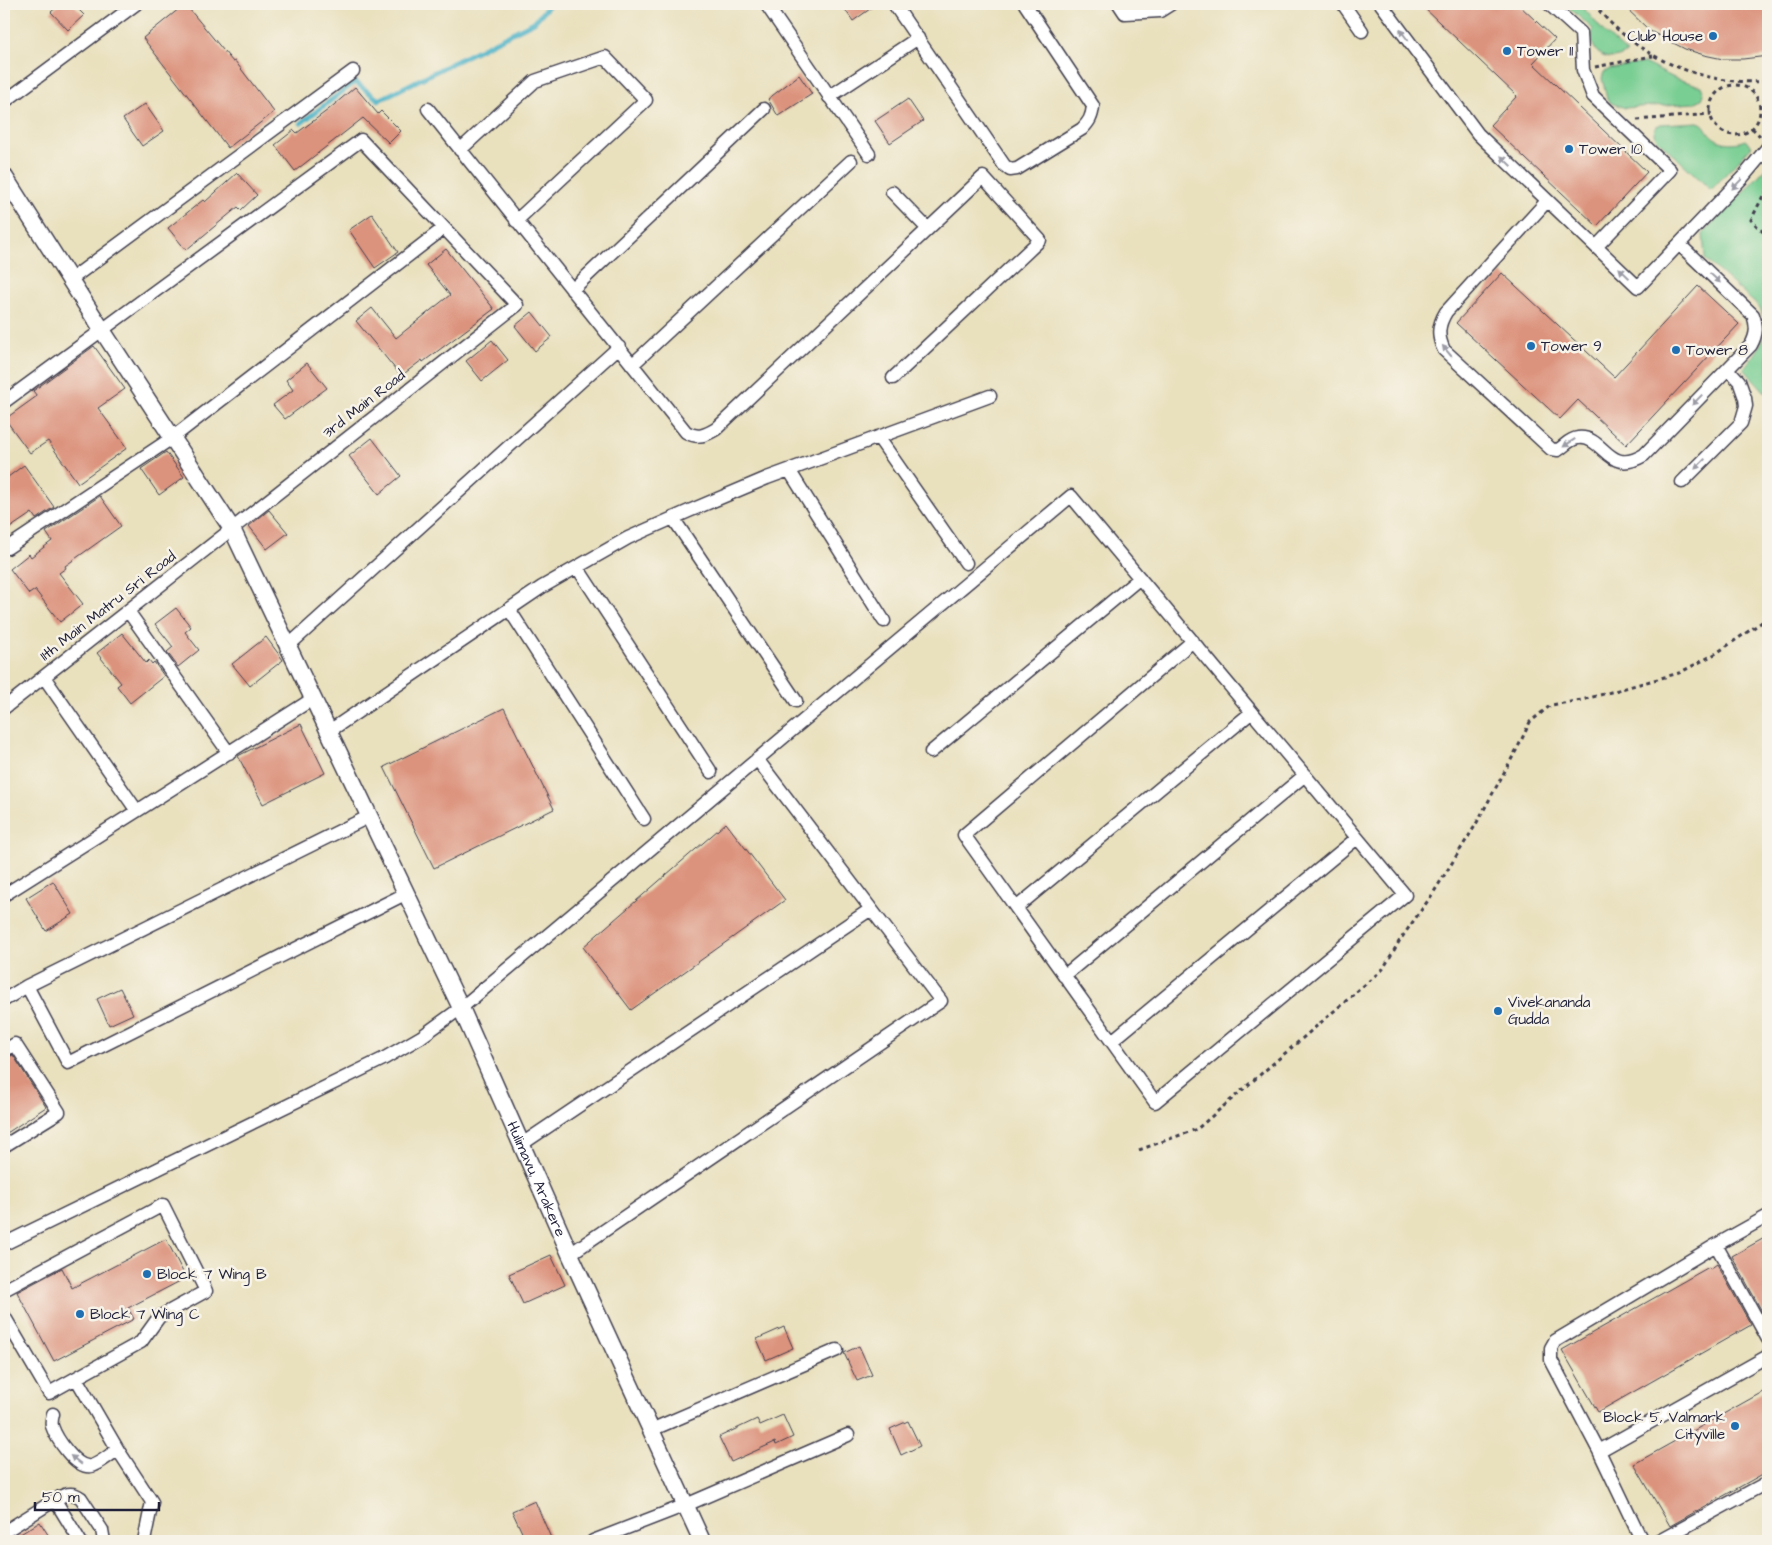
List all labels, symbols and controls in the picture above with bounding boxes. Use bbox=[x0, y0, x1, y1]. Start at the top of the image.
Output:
place label: Club House bbox=[1627, 26, 1703, 47]
one-way arrow bbox=[1399, 28, 1409, 42]
marker: Club House bbox=[1707, 30, 1719, 42]
place label: Tower 11 bbox=[1517, 41, 1573, 62]
marker: Tower 11 bbox=[1501, 45, 1513, 57]
place label: Tower 10 bbox=[1579, 139, 1643, 160]
marker: Tower 10 bbox=[1563, 143, 1575, 155]
one-way arrow bbox=[1500, 155, 1512, 167]
one-way arrow bbox=[1731, 178, 1743, 190]
one-way arrow bbox=[1618, 267, 1630, 279]
one-way arrow bbox=[1708, 272, 1720, 284]
place label: Tower 9 bbox=[1541, 336, 1602, 357]
marker: Tower 9 bbox=[1525, 340, 1537, 352]
place label: Tower 8 bbox=[1686, 340, 1748, 361]
marker: Tower 8 bbox=[1670, 344, 1682, 356]
one-way arrow bbox=[1441, 345, 1452, 358]
street label: 3rd Main Road bbox=[318, 365, 410, 443]
one-way arrow bbox=[1691, 394, 1703, 406]
one-way arrow bbox=[1562, 439, 1575, 448]
one-way arrow bbox=[1694, 458, 1706, 470]
street label: 11th Main Matru Sri Road bbox=[35, 546, 181, 666]
place label: Vivekananda Gudda bbox=[1508, 992, 1591, 1030]
marker: Vivekananda Gudda bbox=[1492, 1005, 1504, 1017]
street label: Hulimavu, Arakere bbox=[502, 1118, 571, 1240]
place label: Block 7 Wing B bbox=[157, 1264, 267, 1286]
marker: Block 7 Wing B bbox=[141, 1268, 153, 1280]
place label: Block 7 Wing C bbox=[90, 1304, 200, 1326]
marker: Block 7 Wing C bbox=[74, 1308, 86, 1320]
place label: Block 5, Valmark Cityville bbox=[1603, 1407, 1725, 1446]
marker: Block 5, Valmark Cityville bbox=[1729, 1420, 1741, 1432]
one-way arrow bbox=[70, 1455, 83, 1465]
scale bar bbox=[35, 1480, 159, 1512]
text: 50 m bbox=[42, 1487, 80, 1508]

